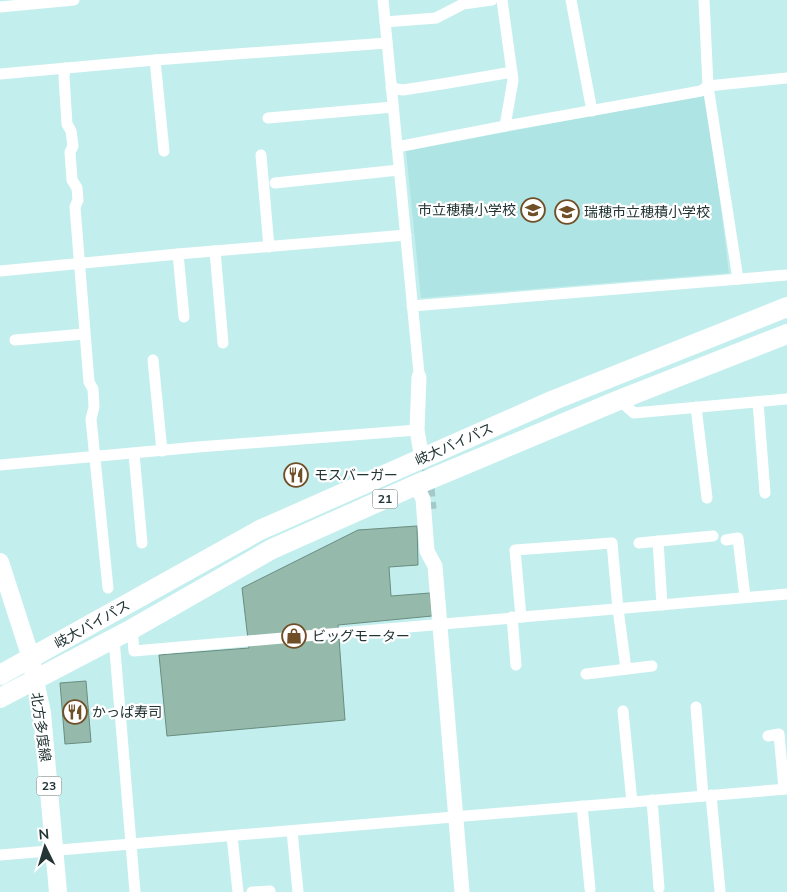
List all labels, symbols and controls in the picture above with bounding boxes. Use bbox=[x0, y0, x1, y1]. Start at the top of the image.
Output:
school or university icon: 市立穂積小学校 bbox=[520, 197, 546, 223]
school or university icon: 瑞穂市立穂積小学校 bbox=[554, 199, 580, 225]
place label: 市立穂積小学校 bbox=[418, 201, 516, 219]
place label: 瑞穂市立穂積小学校 bbox=[584, 203, 710, 221]
street label: 岐大バイパス bbox=[412, 419, 496, 469]
restaurant icon: モスバーガー bbox=[283, 462, 309, 488]
place label: モスバーガー bbox=[314, 466, 398, 484]
road number: 21 bbox=[372, 489, 398, 508]
street label: 岐大バイパス bbox=[51, 596, 133, 652]
shop icon: ビッグモーター bbox=[281, 623, 307, 649]
place label: ビッグモーター bbox=[312, 627, 410, 645]
street label: 北方多度線 bbox=[27, 691, 55, 763]
restaurant icon: かっぱ寿司 bbox=[62, 699, 88, 725]
place label: かっぱ寿司 bbox=[92, 703, 162, 721]
road number: 23 bbox=[36, 776, 62, 796]
north arrow bbox=[20, 822, 70, 872]
text: N bbox=[38, 825, 50, 843]

